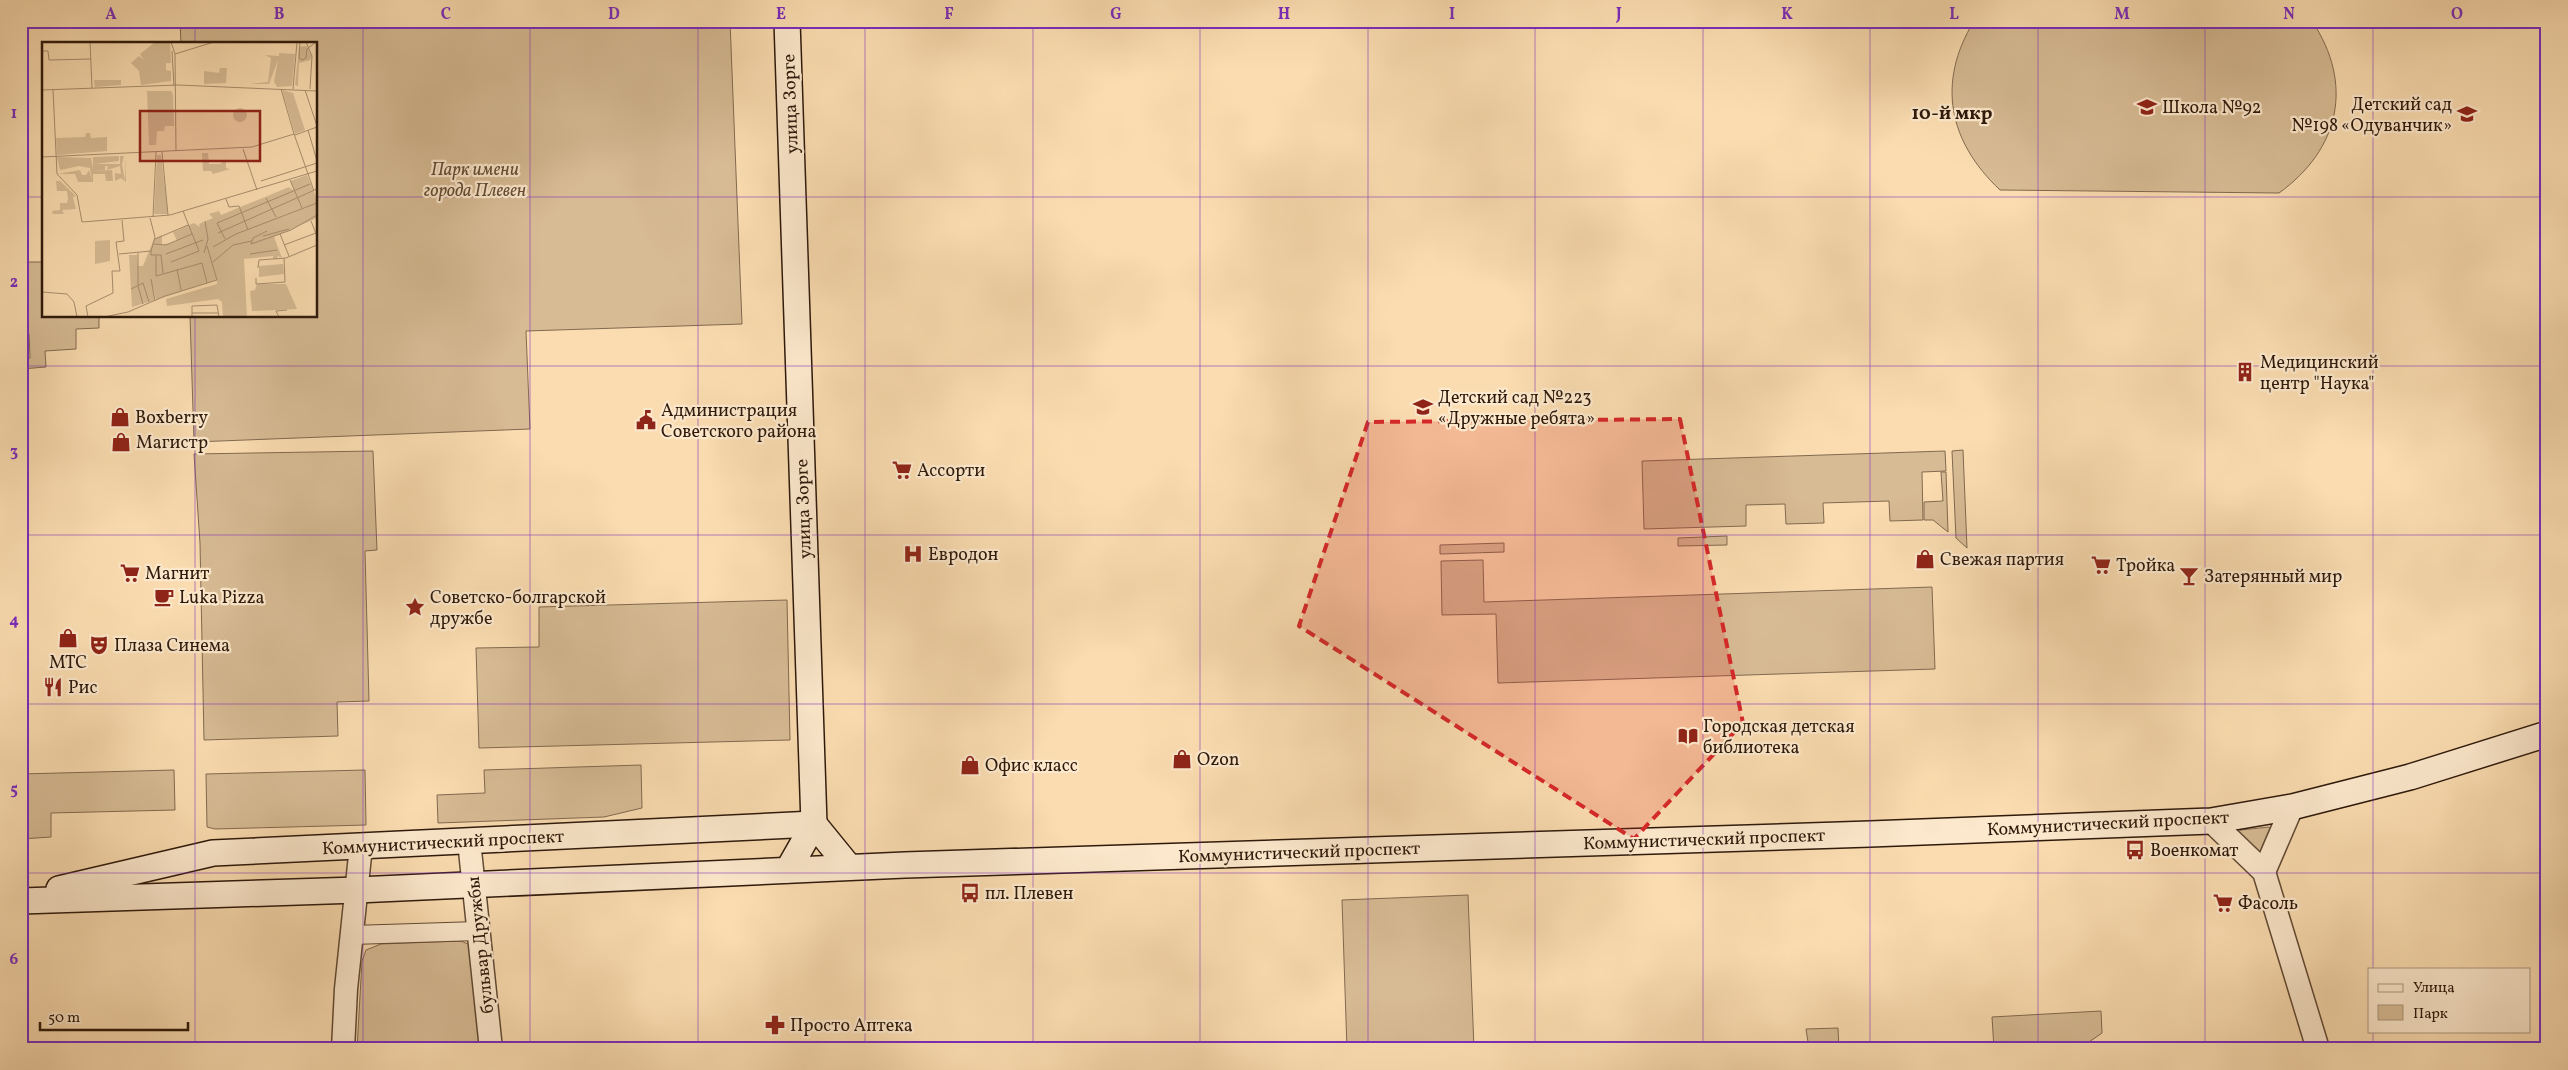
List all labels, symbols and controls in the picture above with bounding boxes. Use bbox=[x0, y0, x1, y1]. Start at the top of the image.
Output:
text: A bbox=[105, 4, 117, 26]
text: B bbox=[274, 4, 285, 26]
text: C bbox=[441, 4, 451, 26]
text: D bbox=[608, 4, 620, 26]
text: E bbox=[776, 4, 786, 26]
text: F bbox=[944, 4, 954, 26]
text: G bbox=[1110, 4, 1122, 26]
text: H bbox=[1278, 4, 1290, 26]
text: I bbox=[1449, 4, 1455, 26]
text: J bbox=[1615, 4, 1622, 26]
text: K bbox=[1781, 4, 1793, 26]
text: L bbox=[1949, 4, 1959, 26]
text: M bbox=[2114, 4, 2130, 26]
text: N bbox=[2283, 4, 2295, 26]
text: O bbox=[2451, 4, 2463, 26]
inset map bbox=[42, 42, 318, 318]
street label: улица Зорге bbox=[777, 53, 806, 154]
place label: Детский сад №198 «Одуванчик» bbox=[2292, 93, 2452, 139]
school or university icon: Школа №92 bbox=[2136, 96, 2158, 118]
place label: Школа №92 bbox=[2162, 96, 2262, 121]
district label: 10-й мкр bbox=[1911, 101, 1993, 127]
text: 1 bbox=[11, 103, 17, 125]
school or university icon: Детский сад №198 «Одуванчик» bbox=[2456, 103, 2478, 125]
park label: Парк имени города Плевен bbox=[424, 158, 526, 204]
text: 2 bbox=[10, 272, 18, 294]
place label: Медицинский центр "Наука" bbox=[2260, 351, 2379, 397]
building icon: Медицинский центр "Наука" bbox=[2234, 361, 2256, 383]
place label: Детский сад №223 «Дружные ребята» bbox=[1438, 386, 1595, 432]
school or university icon: Детский сад №223 «Дружные ребята» bbox=[1412, 396, 1434, 418]
place label: Администрация Советского района bbox=[661, 399, 817, 445]
shop icon: Boxberry bbox=[109, 406, 131, 428]
place label: Boxberry bbox=[135, 406, 208, 431]
public building icon: Администрация Советского района bbox=[635, 409, 657, 431]
shop icon: Магистр bbox=[110, 431, 132, 453]
place label: Магистр bbox=[136, 431, 208, 456]
text: 3 bbox=[10, 441, 18, 463]
street label: улица Зорге bbox=[790, 458, 819, 559]
supermarket icon: Ассорти bbox=[891, 459, 913, 481]
place label: Ассорти bbox=[917, 459, 985, 484]
hospital icon: Евродон bbox=[902, 543, 924, 565]
place label: Евродон bbox=[928, 543, 999, 568]
shop icon: Свежая партия bbox=[1914, 548, 1936, 570]
place label: Свежая партия bbox=[1940, 548, 2064, 573]
supermarket icon: Тройка bbox=[2090, 554, 2112, 576]
place label: Тройка bbox=[2116, 554, 2175, 579]
supermarket icon: Магнит bbox=[119, 562, 141, 584]
place label: Магнит bbox=[145, 562, 209, 587]
bar icon: Затерянный мир bbox=[2178, 565, 2200, 587]
place label: Затерянный мир bbox=[2204, 565, 2342, 590]
cafe icon: Luka Pizza bbox=[153, 586, 175, 608]
place label: Luka Pizza bbox=[179, 586, 265, 611]
place label: Советско-болгарской дружбе bbox=[430, 586, 606, 632]
place icon: Советско-болгарской дружбе bbox=[404, 596, 426, 618]
text: 4 bbox=[9, 610, 19, 632]
shop icon: МТС bbox=[57, 627, 79, 649]
theatre icon: Плаза Синема bbox=[88, 634, 110, 656]
place label: Плаза Синема bbox=[114, 634, 230, 659]
place label: МТС bbox=[49, 651, 87, 676]
restaurant icon: Рис bbox=[42, 676, 64, 698]
place label: Рис bbox=[68, 676, 97, 701]
place label: Городская детская библиотека bbox=[1703, 715, 1855, 761]
library icon: Городская детская библиотека bbox=[1677, 725, 1699, 747]
shop icon: Ozon bbox=[1171, 748, 1193, 770]
place label: Ozon bbox=[1197, 748, 1240, 773]
shop icon: Офис класс bbox=[959, 754, 981, 776]
place label: Офис класс bbox=[985, 754, 1078, 779]
text: 5 bbox=[10, 779, 18, 801]
street label: Коммунистический проспект bbox=[1986, 806, 2230, 843]
street label: Коммунистический проспект bbox=[1583, 824, 1826, 857]
street label: Коммунистический проспект bbox=[321, 825, 565, 862]
street label: Коммунистический проспект bbox=[1178, 837, 1421, 870]
bus stop icon: Военкомат bbox=[2124, 839, 2146, 861]
place label: Военкомат bbox=[2150, 839, 2238, 864]
street label: бульвар Дружбы bbox=[462, 875, 501, 1015]
bus stop icon: пл. Плевен bbox=[959, 882, 981, 904]
place label: пл. Плевен bbox=[985, 882, 1074, 907]
supermarket icon: Фасоль bbox=[2212, 892, 2234, 914]
place label: Фасоль bbox=[2238, 892, 2298, 917]
text: 6 bbox=[10, 949, 19, 971]
legend bbox=[2368, 968, 2530, 1032]
text: Улица bbox=[2413, 978, 2455, 999]
scale bar bbox=[40, 1000, 188, 1032]
text: Парк bbox=[2413, 1004, 2448, 1025]
text: 50 m bbox=[48, 1008, 80, 1029]
pharmacy icon: Просто Аптека bbox=[764, 1014, 786, 1036]
place label: Просто Аптека bbox=[790, 1014, 913, 1039]

